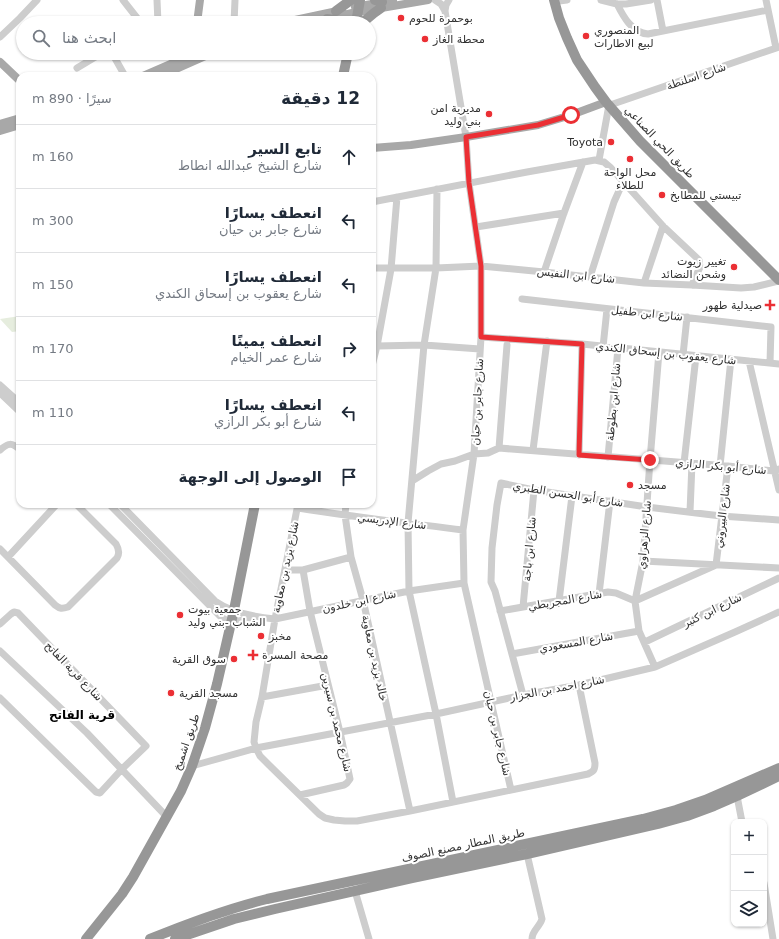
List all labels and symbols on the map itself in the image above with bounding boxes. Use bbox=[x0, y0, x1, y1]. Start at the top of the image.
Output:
place label: بوحمرة للحوم bbox=[409, 12, 473, 25]
marker: بوحمرة للحوم bbox=[396, 13, 406, 23]
place label: المنصوري لبيع الاطارات bbox=[594, 24, 654, 50]
marker: المنصوري لبيع الاطارات bbox=[581, 31, 591, 41]
place label: محطة الغاز bbox=[432, 33, 485, 46]
marker: محطة الغاز bbox=[420, 34, 430, 44]
street label: شارع اسلنطة bbox=[665, 60, 728, 93]
place label: مديرية امن بني وليد bbox=[430, 102, 481, 128]
street label: طريق الحي الصناعي bbox=[621, 104, 698, 182]
route start bbox=[562, 106, 580, 124]
marker: مديرية امن بني وليد bbox=[484, 109, 494, 119]
place label: Toyota bbox=[566, 136, 603, 149]
marker: Toyota bbox=[606, 137, 616, 147]
marker: محل الواحة للطلاء bbox=[625, 154, 635, 164]
place label: محل الواحة للطلاء bbox=[604, 166, 656, 192]
place label: تبيستي للمطابخ bbox=[670, 189, 741, 202]
marker: تبيستي للمطابخ bbox=[657, 190, 667, 200]
place label: تغيير زيوت وشحن النضائد bbox=[661, 255, 726, 281]
marker: تغيير زيوت وشحن النضائد bbox=[729, 262, 739, 272]
street label: شارع ابن النفيس bbox=[536, 265, 616, 286]
place label: صيدلية طهور bbox=[702, 299, 762, 312]
marker: صيدلية طهور bbox=[765, 300, 775, 310]
street label: شارع ابن طفيل bbox=[611, 303, 683, 324]
street label: شارع يعقوب بن إسحاق الكندي bbox=[595, 340, 737, 367]
street label: شارع جابر بن حيان bbox=[469, 358, 486, 446]
street label: شارع ابن بطوطة bbox=[604, 362, 623, 442]
route end bbox=[641, 451, 659, 469]
street label: شارع أبو بكر الرازي bbox=[675, 455, 767, 477]
street label: شارع أبو الحسن الطبري bbox=[512, 478, 624, 510]
place label: مسجد bbox=[638, 479, 667, 492]
marker: مسجد bbox=[625, 480, 635, 490]
street label: شارع البيروني bbox=[712, 483, 733, 549]
street label: شارع الزهراوي bbox=[635, 500, 654, 570]
street label: شارع الإدريسي bbox=[357, 511, 427, 532]
street label: شارع ابن باجة bbox=[520, 516, 539, 582]
street label: شارع يزيد بن معاوية bbox=[269, 520, 302, 614]
street label: شارع ابن خلدون bbox=[321, 587, 397, 616]
street label: شارع المجريطي bbox=[527, 588, 603, 613]
street label: شارع ابن كثير bbox=[680, 591, 744, 631]
place label: جمعية بيوت الشباب -بني وليد bbox=[188, 603, 266, 629]
marker: جمعية بيوت الشباب -بني وليد bbox=[175, 610, 185, 620]
street label: خالد يزيد بن معاوية bbox=[359, 614, 390, 702]
place label: مخبز bbox=[268, 630, 291, 643]
street label: شارع المسعودي bbox=[538, 630, 614, 655]
marker: مخبز bbox=[256, 631, 266, 641]
street label: شارع قرية الفاتح bbox=[42, 639, 105, 704]
marker: مصحة المسرة bbox=[247, 649, 259, 661]
place label: مصحة المسرة bbox=[262, 649, 328, 662]
place label: سوق القرية bbox=[172, 653, 226, 666]
marker: سوق القرية bbox=[229, 654, 239, 664]
street label: شارع محمد بن سيرين bbox=[319, 671, 354, 773]
street label: شارع احمد بن الجزار bbox=[508, 673, 606, 704]
place label: مسجد القرية bbox=[179, 687, 238, 700]
marker: مسجد القرية bbox=[166, 688, 176, 698]
street label: شارع جابر بن حيان bbox=[481, 689, 514, 777]
district label: قرية الفاتح bbox=[49, 708, 115, 722]
street label: طريق اشميخ bbox=[171, 712, 203, 773]
street label: طريق المطار مصنع الصوف bbox=[400, 826, 526, 866]

